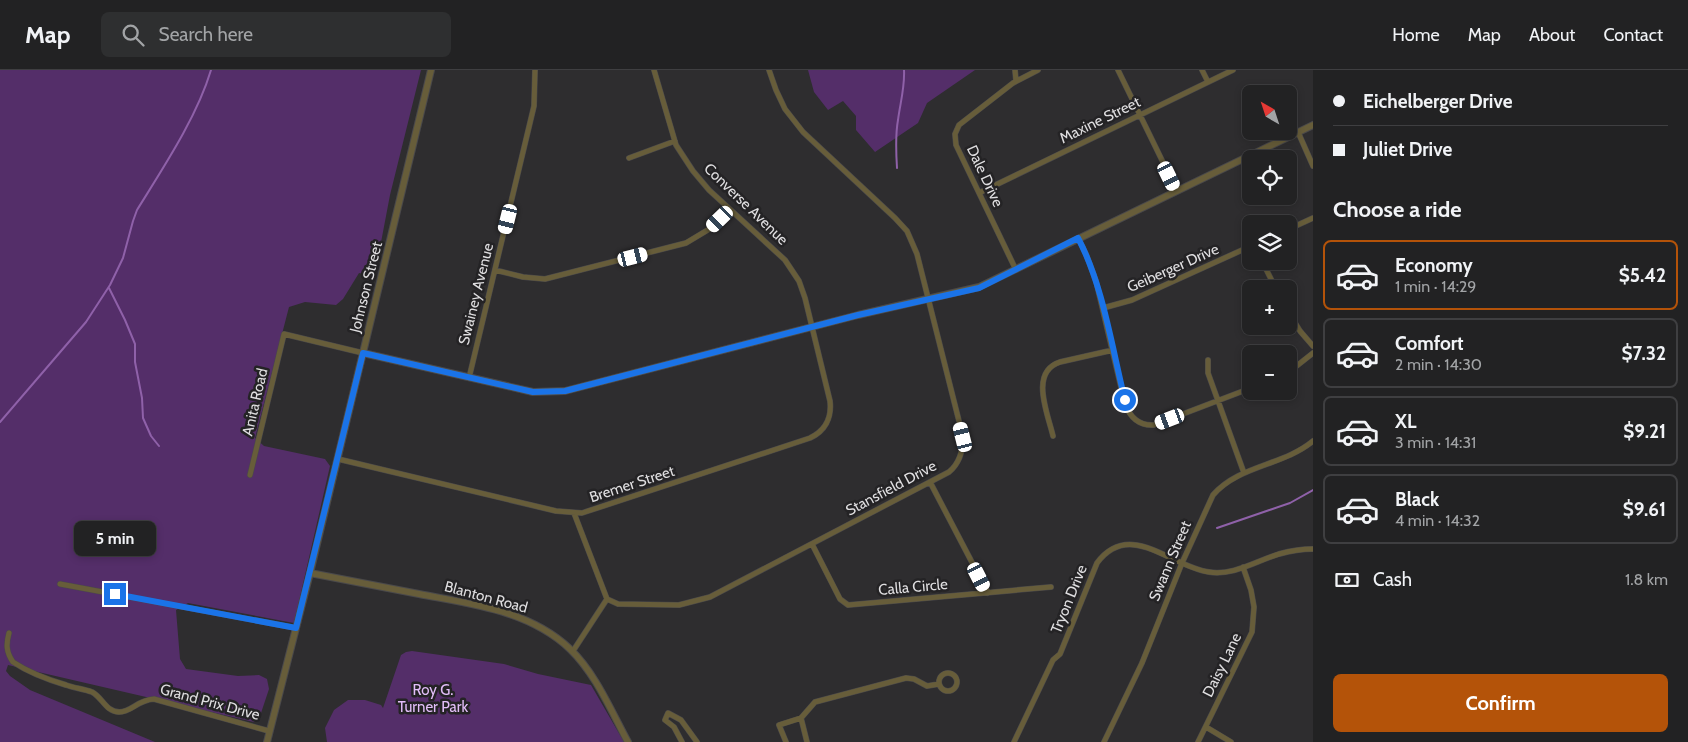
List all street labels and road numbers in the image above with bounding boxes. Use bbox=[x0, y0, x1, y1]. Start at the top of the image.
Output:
street label: Maxine Street bbox=[1057, 93, 1143, 147]
street label: Dale Drive bbox=[963, 142, 1007, 210]
street label: Converse Avenue bbox=[700, 159, 792, 249]
street label: Johnson Street bbox=[346, 240, 386, 335]
street label: Geiberger Drive bbox=[1124, 240, 1222, 296]
street label: Swainey Avenue bbox=[455, 241, 497, 347]
street label: Anita Road bbox=[238, 366, 272, 438]
street label: Stansfield Drive bbox=[843, 456, 940, 519]
street label: Bremer Street bbox=[587, 462, 677, 506]
street label: Swann Street bbox=[1145, 518, 1195, 604]
street label: Tryon Drive bbox=[1047, 562, 1091, 636]
street label: Calla Circle bbox=[878, 575, 949, 599]
street label: Blanton Road bbox=[442, 577, 530, 617]
street label: Daisy Lane bbox=[1199, 630, 1245, 700]
street label: Grand Prix Drive bbox=[158, 680, 262, 724]

